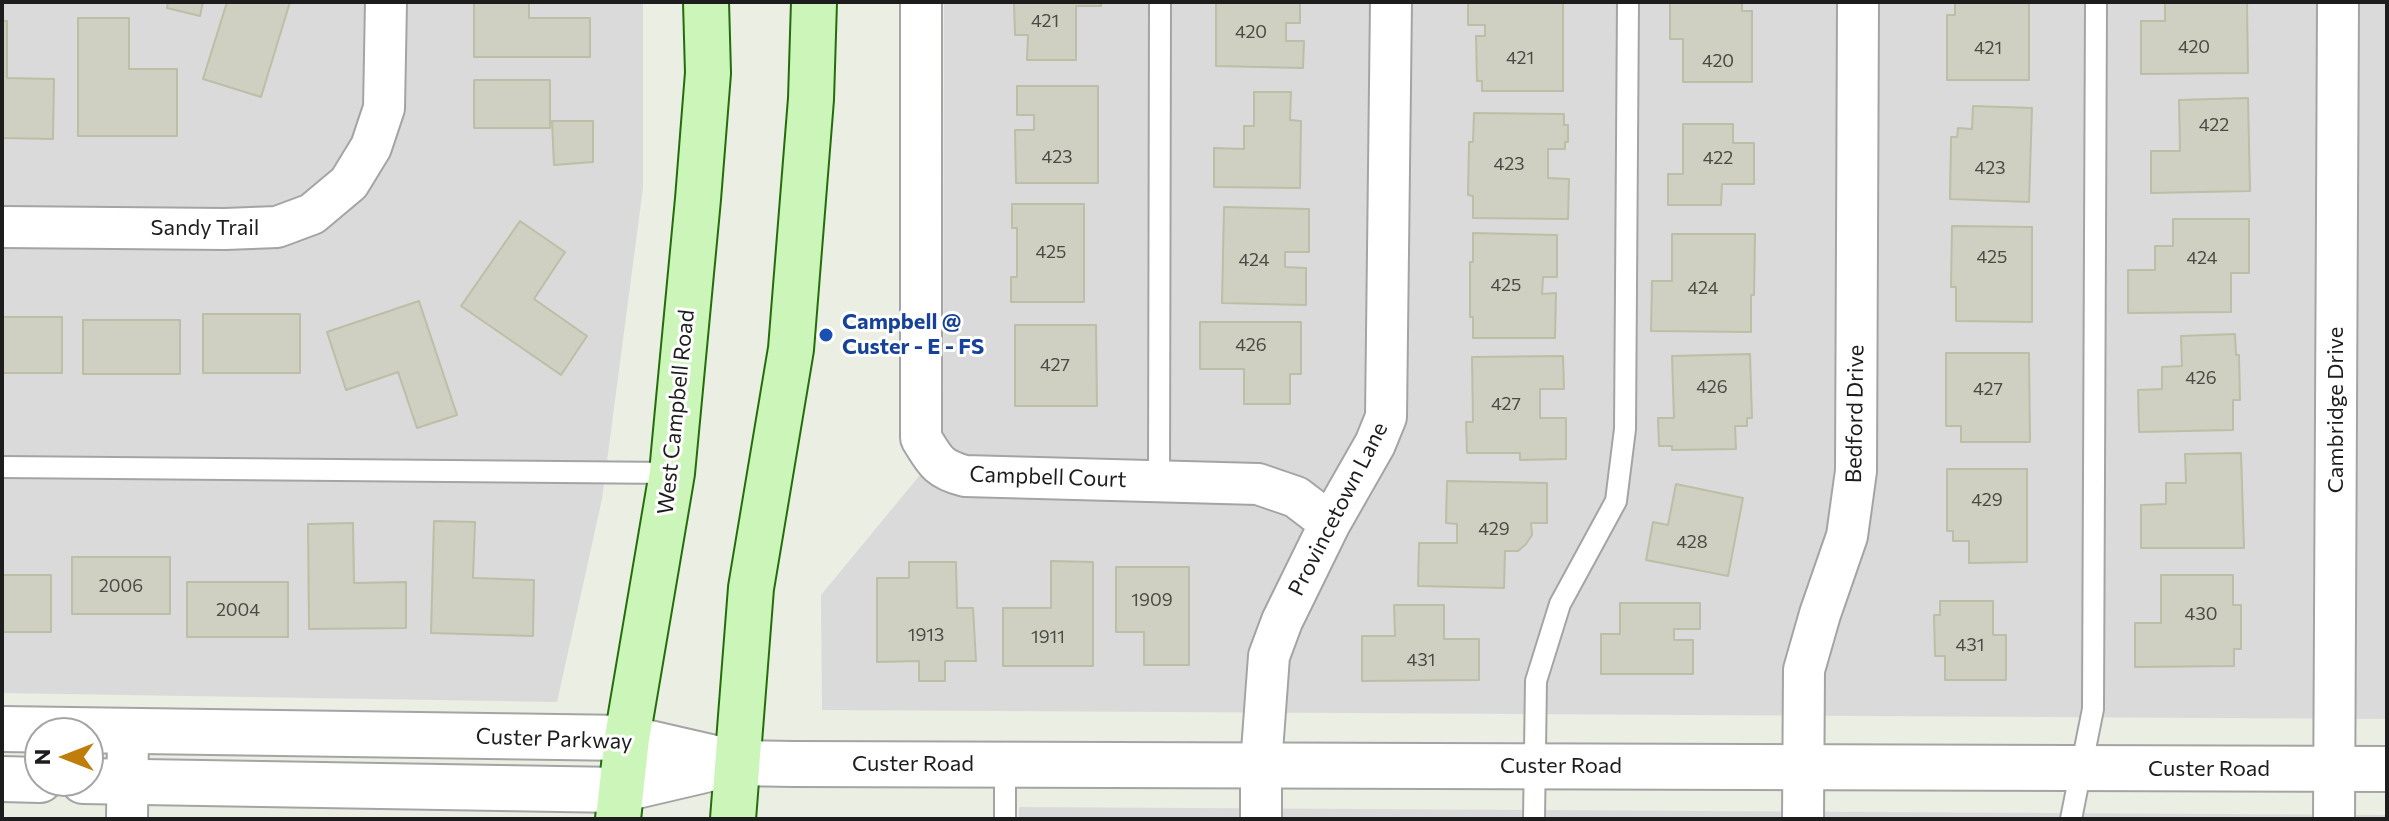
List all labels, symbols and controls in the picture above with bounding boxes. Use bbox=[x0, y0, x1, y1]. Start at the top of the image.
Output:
house number: 421 bbox=[1031, 10, 1059, 32]
house number: 420 bbox=[1235, 21, 1267, 43]
house number: 420 bbox=[2178, 36, 2210, 58]
house number: 421 bbox=[1974, 37, 2002, 59]
house number: 421 bbox=[1506, 47, 1534, 69]
house number: 420 bbox=[1702, 50, 1734, 72]
house number: 422 bbox=[2199, 114, 2229, 136]
house number: 423 bbox=[1042, 146, 1072, 168]
house number: 422 bbox=[1703, 147, 1733, 169]
house number: 423 bbox=[1494, 153, 1524, 175]
house number: 423 bbox=[1975, 157, 2005, 179]
street label: Sandy Trail bbox=[151, 215, 259, 241]
house number: 425 bbox=[1036, 241, 1066, 263]
house number: 425 bbox=[1977, 246, 2007, 268]
house number: 424 bbox=[2186, 247, 2218, 269]
house number: 424 bbox=[1238, 249, 1270, 271]
house number: 425 bbox=[1491, 274, 1521, 296]
house number: 424 bbox=[1687, 277, 1719, 299]
street label: West Campbell Road bbox=[652, 308, 700, 516]
place label: Campbell @ Custer - E - FS bbox=[842, 309, 984, 360]
marker: Campbell @ Custer - E - FS bbox=[817, 326, 835, 344]
street label: Cambridge Drive bbox=[2323, 327, 2349, 493]
house number: 426 bbox=[1235, 334, 1267, 356]
street label: Bedford Drive bbox=[1841, 345, 1869, 483]
house number: 427 bbox=[1040, 354, 1070, 376]
house number: 426 bbox=[2185, 367, 2217, 389]
house number: 426 bbox=[1696, 376, 1728, 398]
house number: 427 bbox=[1973, 378, 2003, 400]
house number: 427 bbox=[1491, 393, 1521, 415]
street label: Provincetown Lane bbox=[1283, 418, 1393, 600]
street label: Campbell Court bbox=[969, 461, 1127, 493]
house number: 429 bbox=[1971, 489, 2003, 511]
house number: 429 bbox=[1478, 518, 1510, 540]
house number: 428 bbox=[1676, 531, 1708, 553]
house number: 2006 bbox=[99, 575, 143, 597]
house number: 1909 bbox=[1131, 589, 1173, 611]
house number: 2004 bbox=[216, 599, 260, 621]
house number: 430 bbox=[2185, 603, 2217, 625]
house number: 1913 bbox=[908, 624, 944, 646]
house number: 1911 bbox=[1031, 626, 1065, 648]
house number: 431 bbox=[1956, 634, 1984, 656]
house number: 431 bbox=[1407, 649, 1435, 671]
north arrow bbox=[24, 717, 104, 797]
street label: Custer Parkway bbox=[475, 723, 633, 755]
text: N bbox=[28, 749, 55, 765]
street label: Custer Road bbox=[852, 751, 974, 777]
street label: Custer Road bbox=[1500, 753, 1622, 779]
street label: Custer Road bbox=[2148, 756, 2270, 782]

